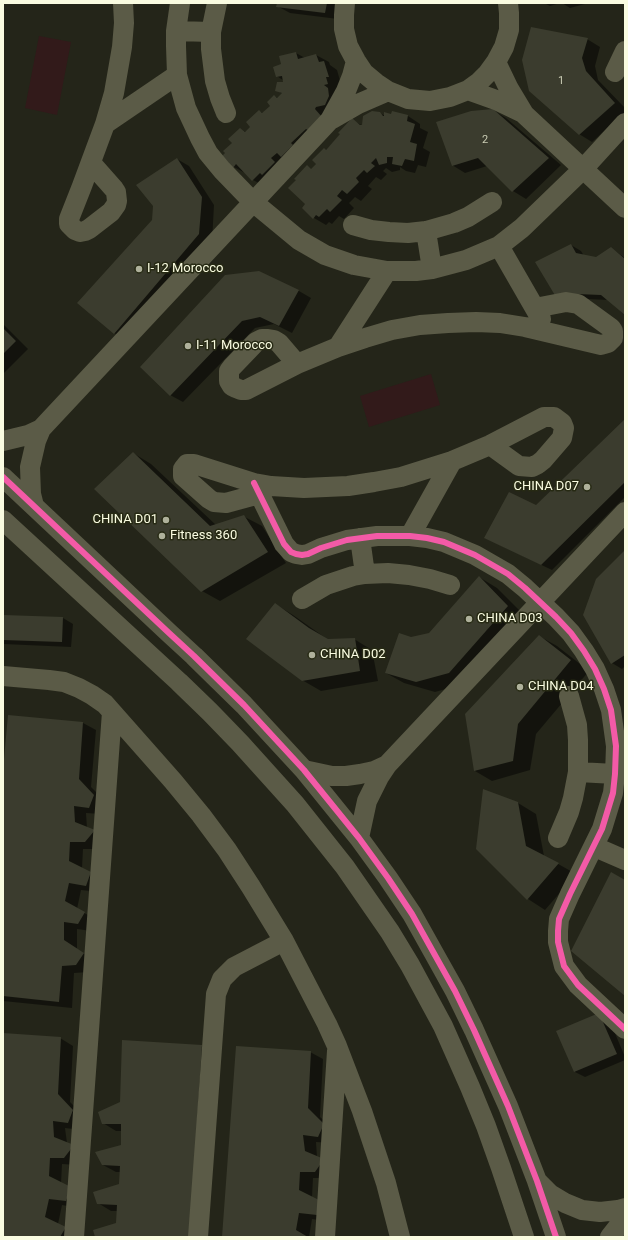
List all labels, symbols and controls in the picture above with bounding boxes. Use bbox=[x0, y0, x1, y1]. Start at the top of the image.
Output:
house number: 1 bbox=[558, 74, 564, 88]
house number: 2 bbox=[482, 133, 488, 147]
place label: I-12 Morocco bbox=[147, 261, 223, 277]
marker: I-12 Morocco bbox=[134, 264, 144, 274]
place label: I-11 Morocco bbox=[196, 338, 272, 354]
marker: I-11 Morocco bbox=[183, 341, 193, 351]
place label: CHINA D07 bbox=[513, 479, 579, 495]
marker: CHINA D07 bbox=[582, 482, 592, 492]
place label: CHINA D01 bbox=[92, 512, 158, 528]
marker: CHINA D01 bbox=[161, 515, 171, 525]
place label: Fitness 360 bbox=[170, 528, 237, 544]
marker: Fitness 360 bbox=[157, 531, 167, 541]
place label: CHINA D03 bbox=[477, 611, 543, 627]
marker: CHINA D03 bbox=[464, 614, 474, 624]
place label: CHINA D02 bbox=[320, 647, 386, 663]
marker: CHINA D02 bbox=[307, 650, 317, 660]
place label: CHINA D04 bbox=[528, 679, 594, 695]
marker: CHINA D04 bbox=[515, 682, 525, 692]

